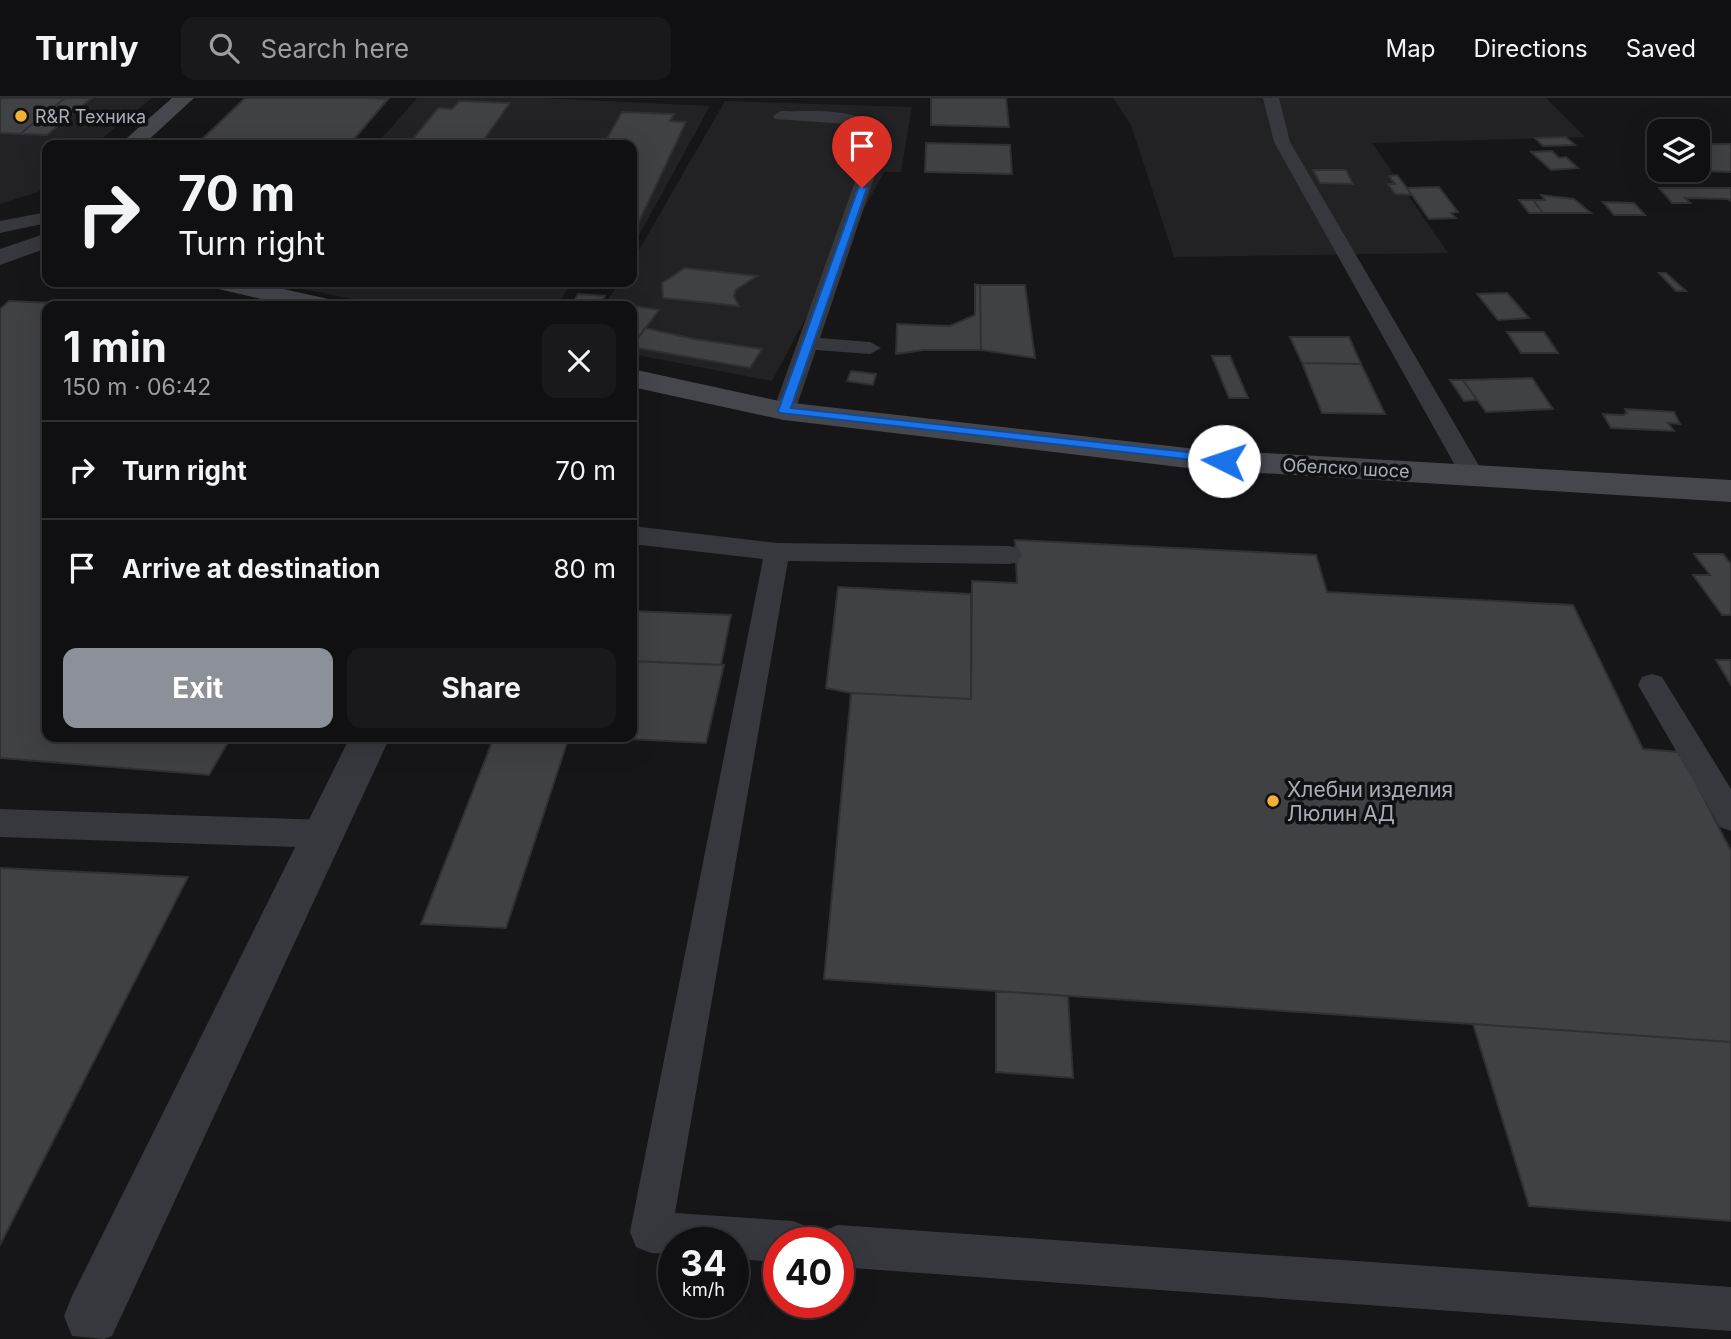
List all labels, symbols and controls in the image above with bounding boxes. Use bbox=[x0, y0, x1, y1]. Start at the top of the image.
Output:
search box bbox=[181, 17, 671, 80]
text: Turnly bbox=[35, 28, 139, 68]
icon: search bbox=[205, 29, 243, 67]
text: Search here bbox=[261, 33, 409, 64]
text: Map bbox=[1386, 34, 1435, 63]
text: Directions bbox=[1473, 34, 1588, 63]
text: Saved bbox=[1626, 34, 1696, 63]
place label: R&R Техника bbox=[35, 106, 146, 127]
marker: R&R Техника bbox=[13, 108, 29, 124]
pin bbox=[832, 116, 892, 188]
map controls bbox=[1647, 119, 1710, 182]
button: layers bbox=[1647, 119, 1710, 182]
icon: arrive bbox=[843, 127, 881, 165]
text: 70 m bbox=[178, 164, 295, 223]
icon: right bbox=[63, 168, 154, 259]
text: Turn right bbox=[178, 224, 325, 263]
text: 1 min bbox=[63, 321, 167, 372]
button: close bbox=[542, 324, 616, 398]
text: 150 m · 06:42 bbox=[63, 373, 211, 401]
position arrow bbox=[1187, 424, 1261, 498]
icon: right bbox=[63, 451, 101, 489]
street label: Обелско шосе bbox=[1282, 454, 1410, 482]
text: Turn right bbox=[122, 455, 247, 486]
text: 70 m bbox=[555, 455, 616, 486]
icon: arrive bbox=[63, 549, 101, 587]
text: Arrive at destination bbox=[122, 553, 381, 584]
text: 80 m bbox=[553, 553, 616, 584]
button: Exit bbox=[63, 648, 333, 728]
button: Share bbox=[347, 648, 616, 728]
place label: Хлебни изделия Люлин АД bbox=[1287, 777, 1453, 826]
marker: Хлебни изделия Люлин АД bbox=[1265, 793, 1281, 809]
speed limit sign: 40 bbox=[763, 1227, 854, 1318]
text: 34 bbox=[680, 1242, 727, 1284]
text: km/h bbox=[682, 1279, 725, 1300]

